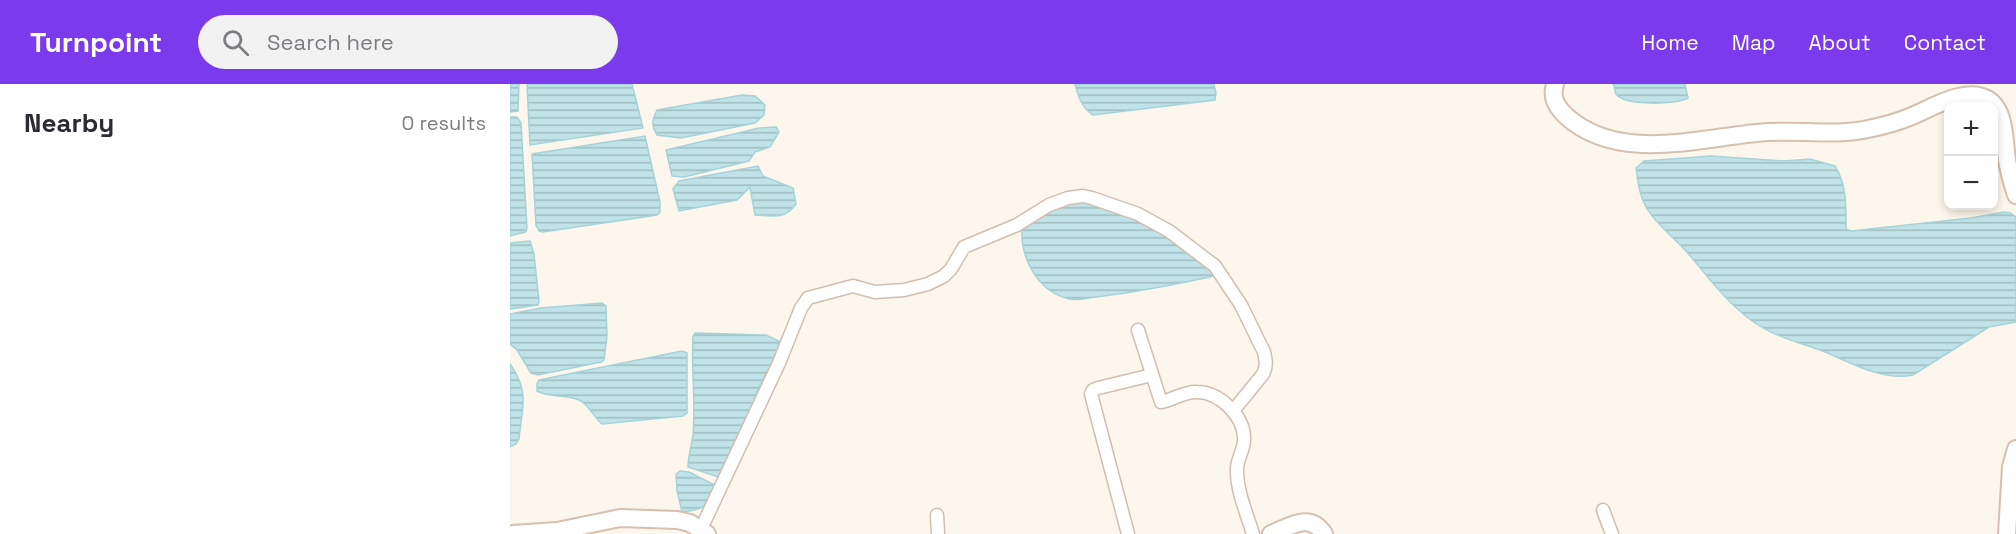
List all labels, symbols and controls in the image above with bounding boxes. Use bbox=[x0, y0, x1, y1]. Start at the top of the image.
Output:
search box bbox=[198, 15, 618, 69]
text: Turnpoint bbox=[30, 24, 162, 60]
icon: search bbox=[219, 26, 252, 59]
text: Search here bbox=[267, 28, 394, 56]
text: Home bbox=[1641, 29, 1699, 56]
text: Map bbox=[1732, 29, 1776, 56]
text: About bbox=[1809, 29, 1871, 56]
text: Contact bbox=[1904, 29, 1986, 56]
map controls bbox=[1944, 102, 1998, 210]
button: + bbox=[1944, 102, 1998, 156]
text: Nearby bbox=[24, 106, 114, 140]
text: 0 results bbox=[402, 110, 486, 136]
button: − bbox=[1944, 156, 1998, 210]

